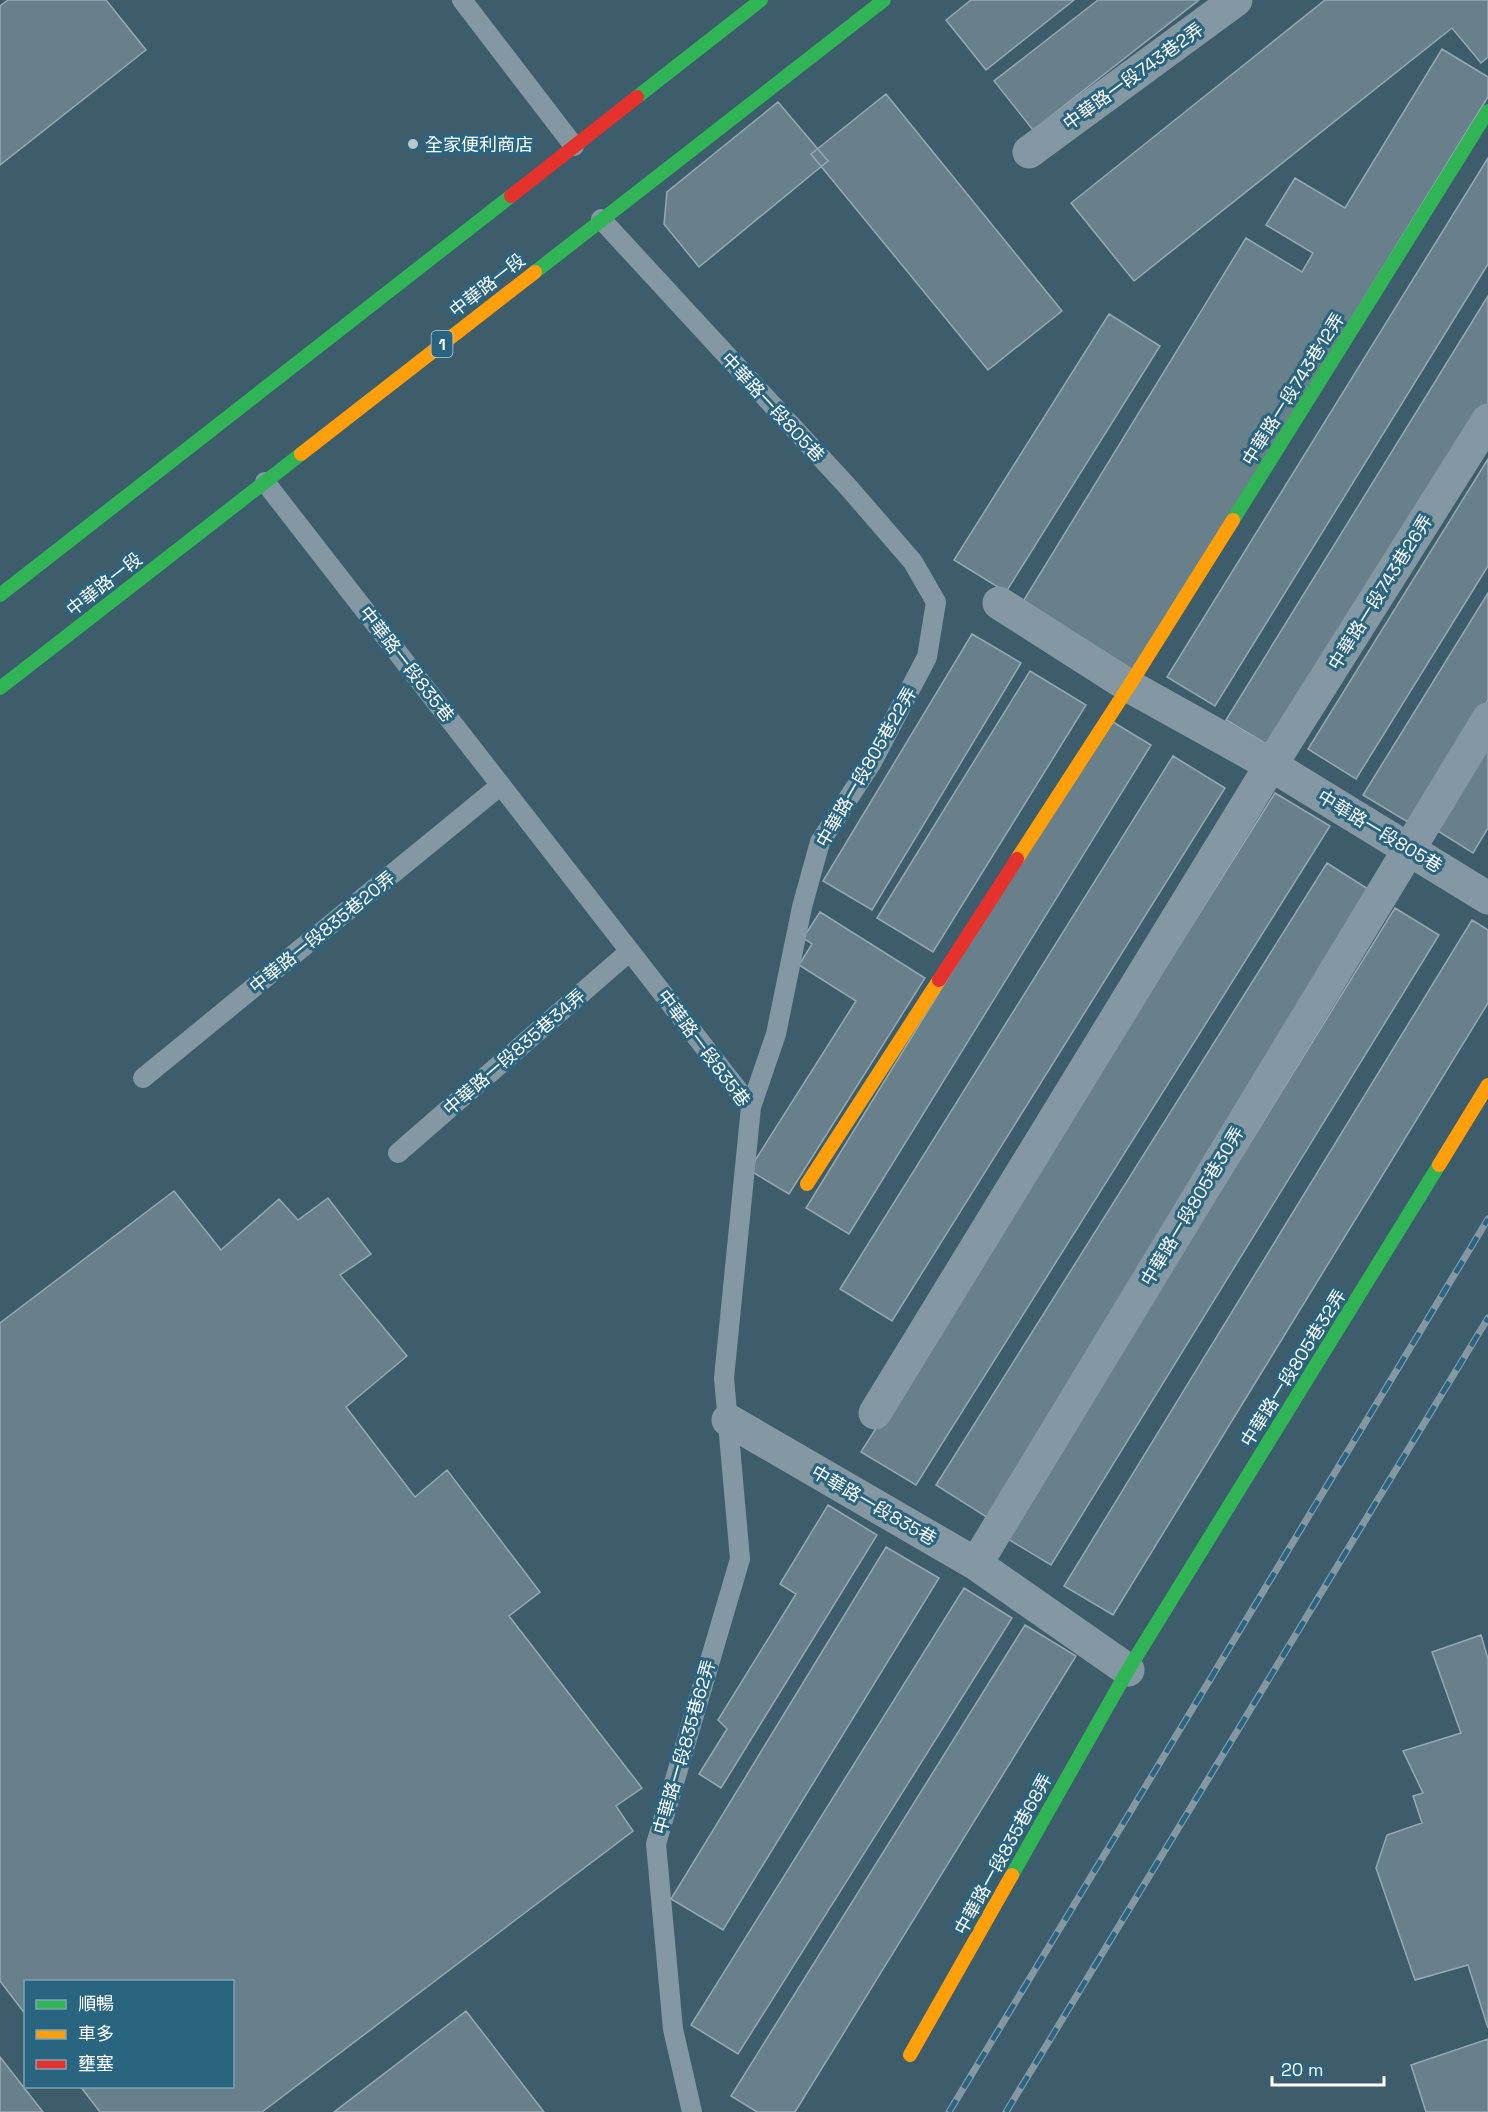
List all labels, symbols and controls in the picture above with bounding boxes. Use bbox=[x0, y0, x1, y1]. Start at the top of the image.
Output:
street label: 中華路一段743巷2弄 bbox=[1058, 17, 1208, 135]
place label: 全家便利商店 bbox=[425, 133, 533, 156]
marker: 全家便利商店 bbox=[406, 137, 420, 151]
street label: 中華路一段 bbox=[444, 248, 530, 322]
street label: 中華路一段743巷12弄 bbox=[1237, 308, 1349, 470]
road number: 1 bbox=[432, 331, 452, 357]
street label: 中華路一段805巷 bbox=[716, 347, 830, 467]
street label: 中華路一段743巷26弄 bbox=[1323, 510, 1437, 674]
street label: 中華路一段 bbox=[61, 547, 147, 621]
street label: 中華路一段835巷 bbox=[355, 601, 459, 727]
street label: 中華路一段805巷22弄 bbox=[811, 683, 921, 851]
street label: 中華路一段805巷 bbox=[1313, 785, 1447, 877]
street label: 中華路一段835巷20弄 bbox=[244, 866, 400, 998]
street label: 中華路一段835巷34弄 bbox=[438, 984, 590, 1120]
street label: 中華路一段835巷 bbox=[652, 985, 756, 1111]
street label: 中華路一段805巷30弄 bbox=[1135, 1122, 1249, 1290]
street label: 中華路一段805巷32弄 bbox=[1235, 1285, 1351, 1451]
street label: 中華路一段835巷 bbox=[807, 1460, 941, 1550]
street label: 中華路一段835巷62弄 bbox=[648, 1657, 720, 1837]
street label: 中華路一段835巷68弄 bbox=[949, 1769, 1057, 1939]
legend bbox=[24, 1980, 234, 2088]
text: 順暢 bbox=[78, 1992, 114, 2015]
text: 車多 bbox=[78, 2022, 114, 2045]
scale bar bbox=[1272, 2049, 1384, 2087]
text: 壅塞 bbox=[78, 2052, 114, 2075]
text: 20 m bbox=[1281, 2058, 1324, 2081]

